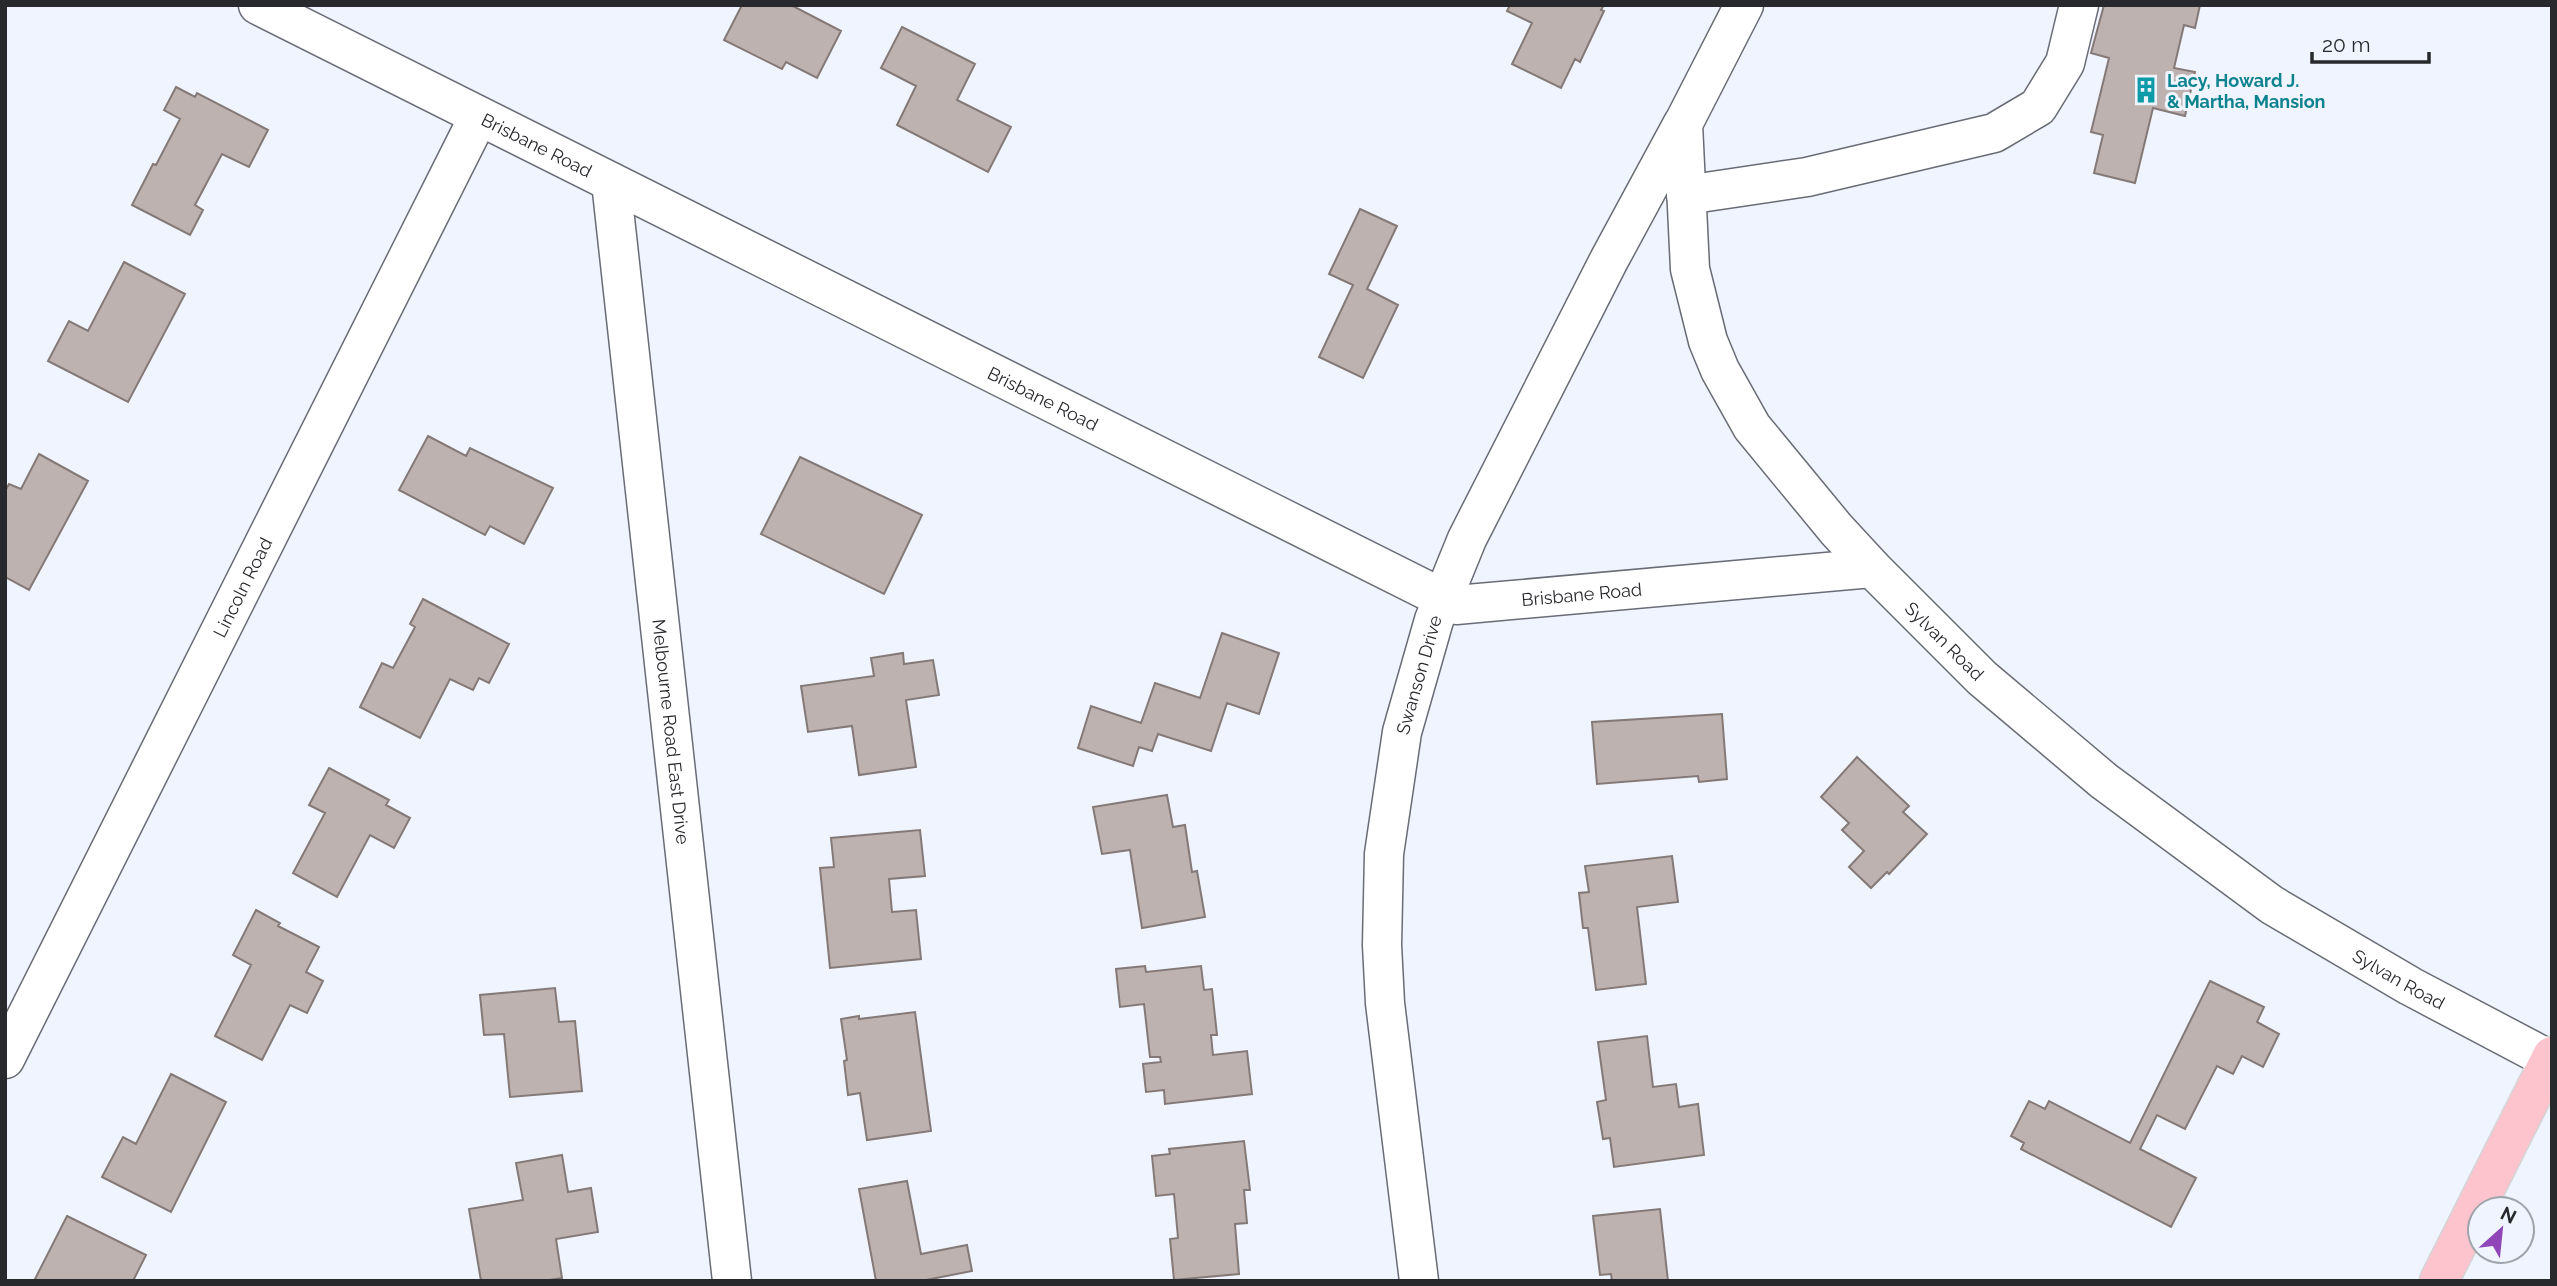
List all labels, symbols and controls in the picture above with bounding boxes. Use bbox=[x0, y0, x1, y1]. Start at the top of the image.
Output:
scale bar bbox=[2312, 21, 2429, 65]
text: 20 m bbox=[2322, 32, 2370, 57]
place label: Lacy, Howard J. & Martha, Mansion bbox=[2167, 70, 2325, 112]
building icon: Lacy, Howard J. & Martha, Mansion bbox=[2131, 75, 2161, 105]
street label: Brisbane Road bbox=[478, 108, 596, 181]
street label: Brisbane Road bbox=[984, 362, 1102, 435]
street label: Lincoln Road bbox=[208, 534, 276, 641]
street label: Brisbane Road bbox=[1521, 578, 1643, 610]
street label: Sylvan Road bbox=[1901, 597, 1988, 684]
street label: Swanson Drive bbox=[1391, 612, 1445, 737]
street label: Melbourne Road East Drive bbox=[649, 618, 694, 846]
street label: Sylvan Road bbox=[2349, 944, 2449, 1013]
north arrow bbox=[2466, 1195, 2536, 1265]
text: N bbox=[2497, 1202, 2520, 1228]

